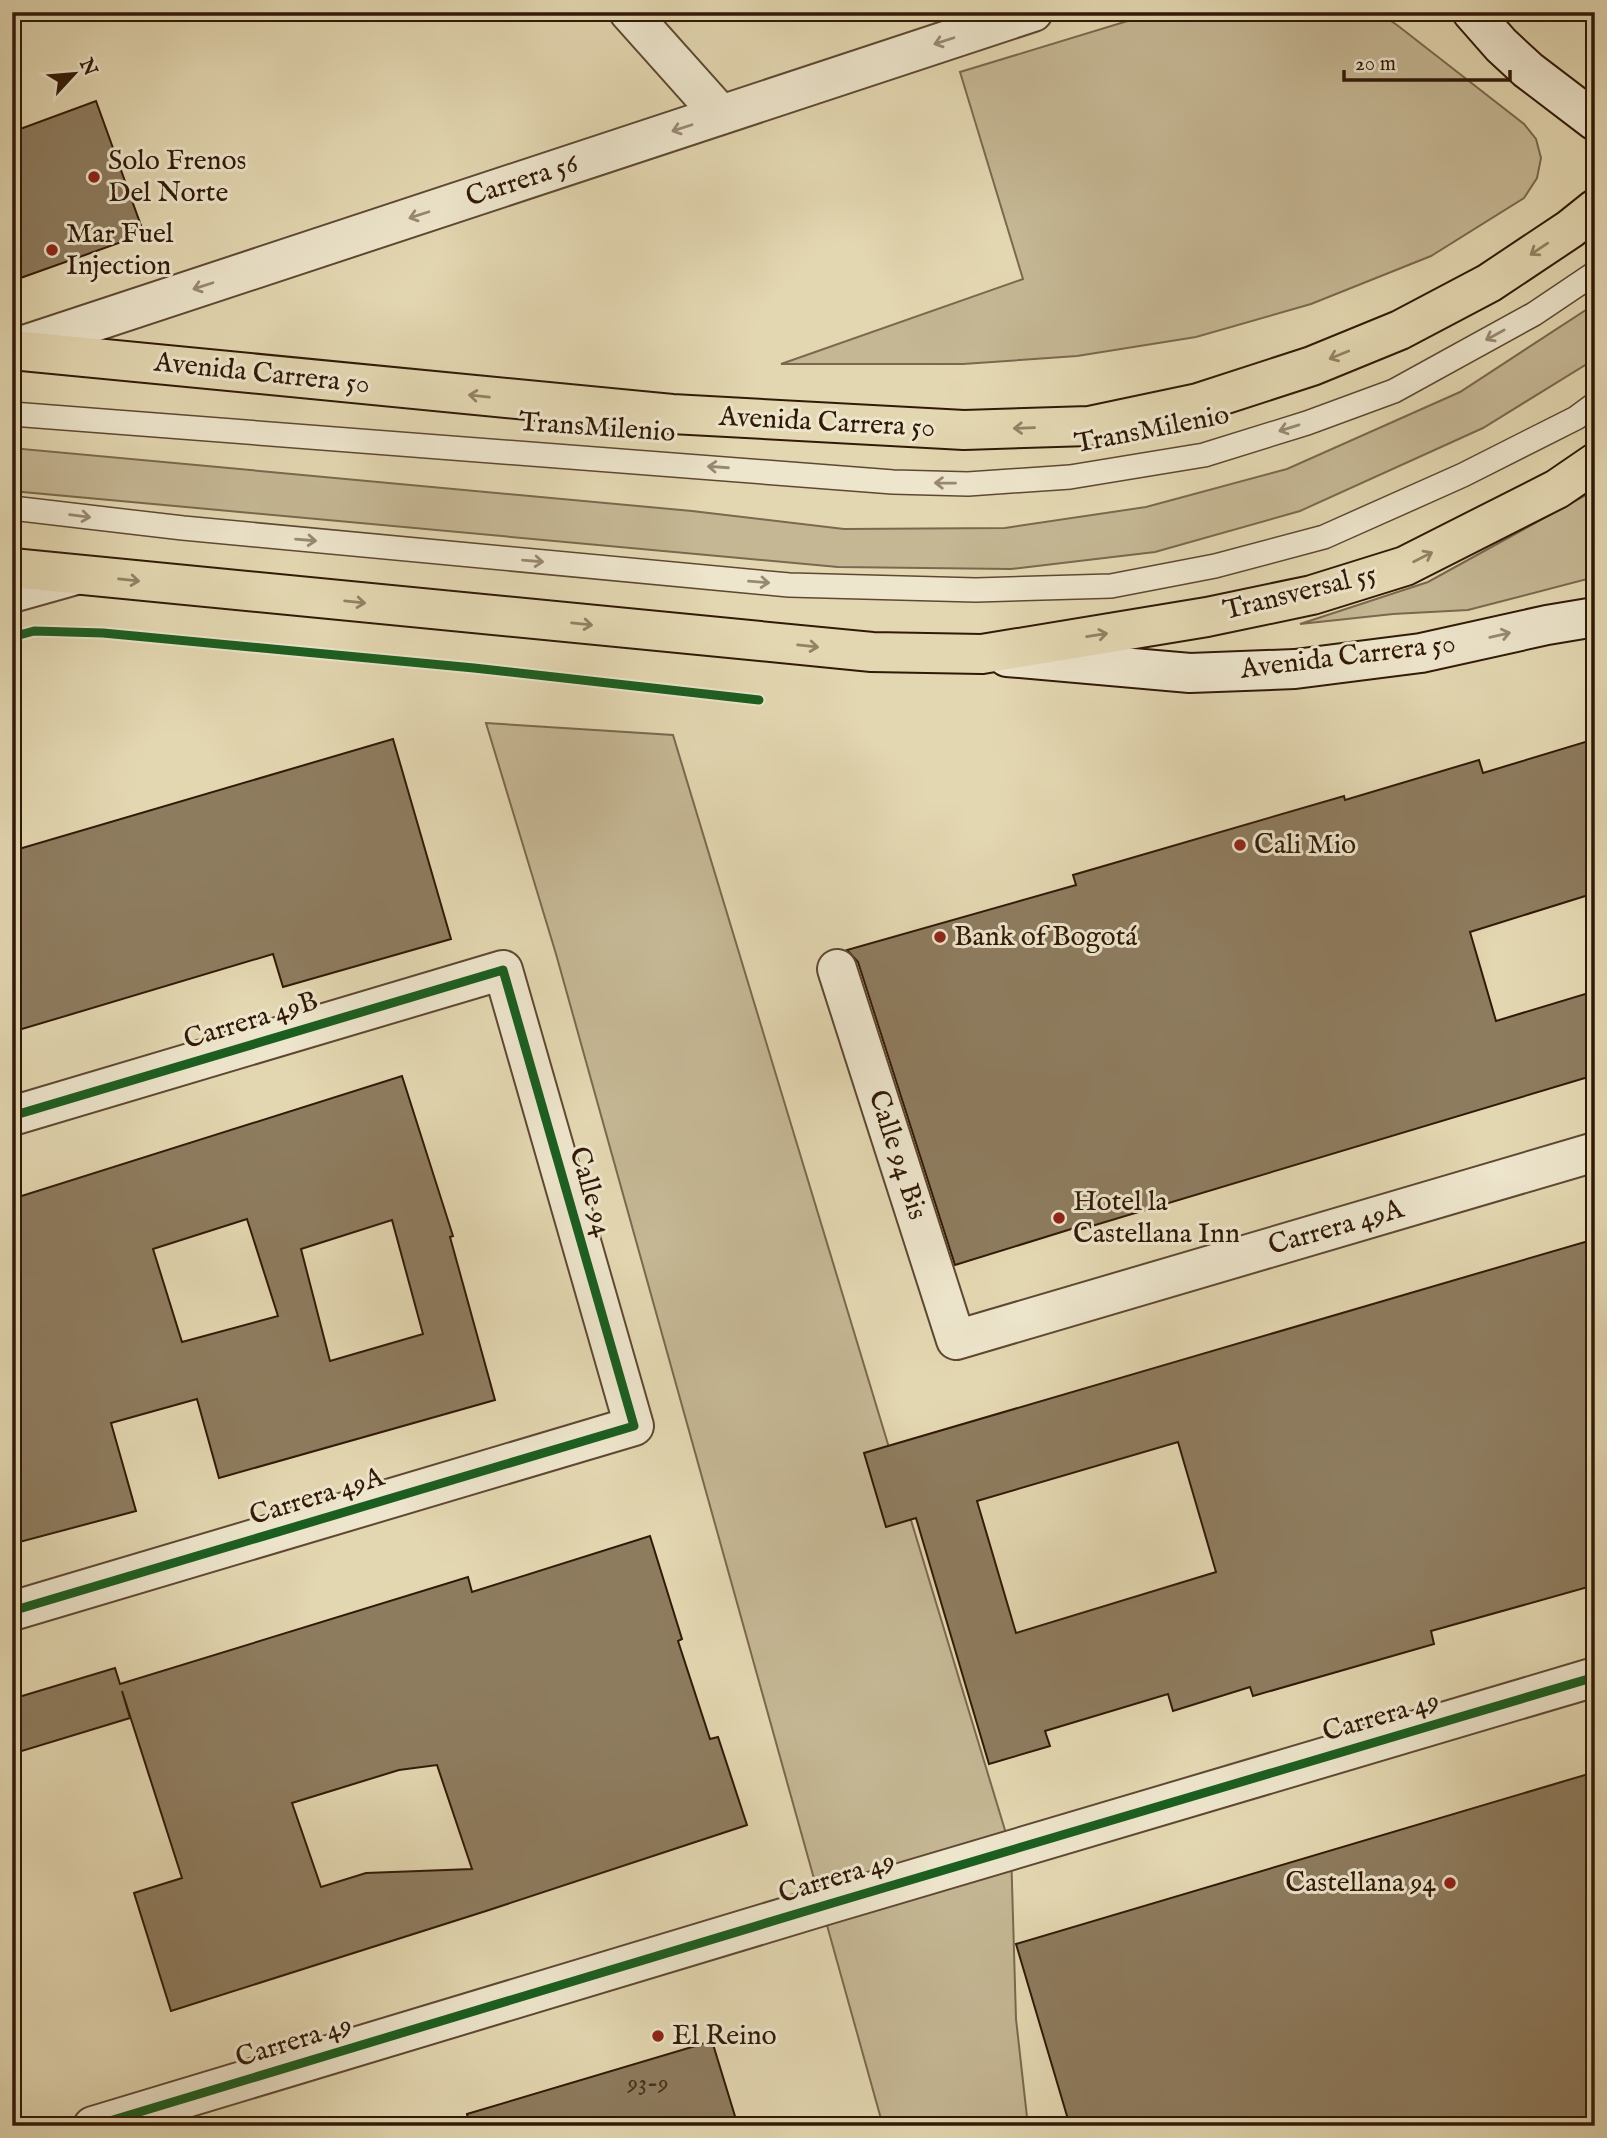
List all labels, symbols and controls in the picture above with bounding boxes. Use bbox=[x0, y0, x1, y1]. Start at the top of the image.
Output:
one-way arrow bbox=[934, 36, 956, 48]
north arrow bbox=[38, 38, 108, 108]
scale bar bbox=[1344, 38, 1511, 82]
text: 20 m bbox=[1355, 51, 1396, 78]
text: N bbox=[73, 54, 102, 81]
one-way arrow bbox=[671, 123, 693, 135]
place label: Solo Frenos Del Norte bbox=[108, 144, 246, 211]
street label: Carrera 56 bbox=[461, 146, 584, 216]
marker: Solo Frenos Del Norte bbox=[86, 169, 102, 185]
one-way arrow bbox=[409, 209, 431, 222]
place label: Mar Fuel Injection bbox=[66, 217, 174, 284]
marker: Mar Fuel Injection bbox=[44, 242, 60, 258]
one-way arrow bbox=[1530, 242, 1550, 256]
one-way arrow bbox=[193, 281, 215, 293]
one-way arrow bbox=[1486, 328, 1506, 342]
street label: Avenida Carrera 50 bbox=[151, 345, 372, 403]
one-way arrow bbox=[1328, 350, 1350, 363]
one-way arrow bbox=[468, 389, 491, 402]
street label: TransMilenio bbox=[1072, 398, 1232, 462]
street label: Avenida Carrera 50 bbox=[717, 400, 936, 446]
street label: TransMilenio bbox=[518, 405, 676, 451]
one-way arrow bbox=[1012, 421, 1035, 435]
one-way arrow bbox=[1278, 423, 1300, 436]
one-way arrow bbox=[707, 460, 730, 473]
one-way arrow bbox=[933, 476, 956, 490]
one-way arrow bbox=[68, 510, 91, 523]
one-way arrow bbox=[294, 533, 317, 546]
one-way arrow bbox=[1412, 549, 1433, 563]
one-way arrow bbox=[521, 555, 544, 568]
street label: Transversal 55 bbox=[1220, 557, 1380, 629]
one-way arrow bbox=[117, 574, 140, 587]
one-way arrow bbox=[747, 576, 770, 589]
one-way arrow bbox=[344, 596, 366, 609]
one-way arrow bbox=[570, 618, 593, 631]
street label: Avenida Carrera 50 bbox=[1237, 626, 1458, 688]
one-way arrow bbox=[1085, 628, 1108, 641]
one-way arrow bbox=[1488, 628, 1511, 642]
one-way arrow bbox=[796, 640, 819, 653]
place label: Cali Mio bbox=[1254, 828, 1356, 863]
marker: Cali Mio bbox=[1232, 837, 1248, 853]
place label: Bank of Bogotá bbox=[954, 920, 1138, 955]
marker: Bank of Bogotá bbox=[932, 929, 948, 945]
street label: Carrera 49B bbox=[180, 984, 322, 1058]
street label: Calle 94 Bis bbox=[860, 1086, 934, 1224]
street label: Calle 94 bbox=[560, 1143, 620, 1241]
place label: Hotel la Castellana Inn bbox=[1073, 1185, 1240, 1252]
street label: Carrera 49A bbox=[1264, 1192, 1409, 1264]
marker: Hotel la Castellana Inn bbox=[1051, 1210, 1067, 1226]
street label: Carrera 49A bbox=[245, 1460, 390, 1534]
street label: Carrera 49 bbox=[1319, 1684, 1443, 1750]
street label: Carrera 49 bbox=[775, 1844, 899, 1912]
place label: Castellana 94 bbox=[1285, 1866, 1436, 1901]
marker: Castellana 94 bbox=[1442, 1875, 1458, 1891]
street label: Carrera 49 bbox=[232, 2008, 356, 2076]
place label: El Reino bbox=[672, 2019, 777, 2054]
marker: El Reino bbox=[650, 2028, 666, 2044]
house number: 93-9 bbox=[626, 2068, 669, 2099]

